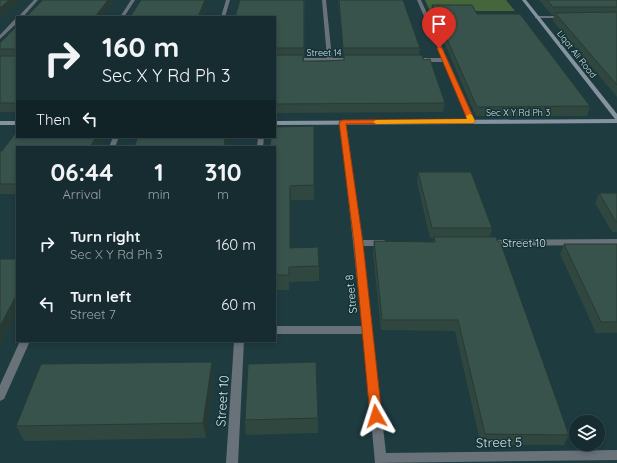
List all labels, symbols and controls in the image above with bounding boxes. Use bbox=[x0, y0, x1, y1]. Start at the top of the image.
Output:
pin bbox=[422, 7.0, 456, 48]
icon: arrive bbox=[428, 13, 450, 35]
street label: Liqat Ali Road bbox=[555, 28, 599, 80]
text: 160 m bbox=[102, 29, 179, 64]
icon: right bbox=[36, 32, 88, 84]
street label: Street 14 bbox=[307, 47, 342, 58]
text: Sec X Y Rd Ph 3 bbox=[102, 64, 230, 87]
street label: Sec X Y Rd Ph 3 bbox=[486, 107, 550, 118]
icon: left bbox=[79, 108, 101, 130]
text: Then bbox=[36, 110, 71, 129]
text: 06:44 bbox=[51, 157, 113, 187]
text: 1 bbox=[154, 157, 164, 187]
text: 310 bbox=[205, 157, 241, 187]
text: Arrival bbox=[62, 186, 101, 202]
text: min bbox=[148, 186, 170, 202]
text: m bbox=[217, 186, 229, 202]
text: Turn right bbox=[70, 227, 141, 246]
icon: right bbox=[36, 233, 58, 255]
text: 160 m bbox=[216, 235, 256, 254]
street label: Street 10 bbox=[502, 236, 546, 250]
text: Sec X Y Rd Ph 3 bbox=[70, 246, 163, 262]
street label: Street 8 bbox=[342, 274, 360, 314]
text: Turn left bbox=[70, 287, 132, 306]
icon: left bbox=[36, 293, 58, 315]
text: 60 m bbox=[221, 295, 256, 314]
text: Street 7 bbox=[70, 306, 116, 322]
street label: Street 10 bbox=[212, 374, 232, 427]
position arrow bbox=[355, 395, 397, 437]
map controls bbox=[569, 415, 605, 451]
button: layers bbox=[569, 415, 605, 451]
street label: Street 5 bbox=[476, 434, 522, 450]

